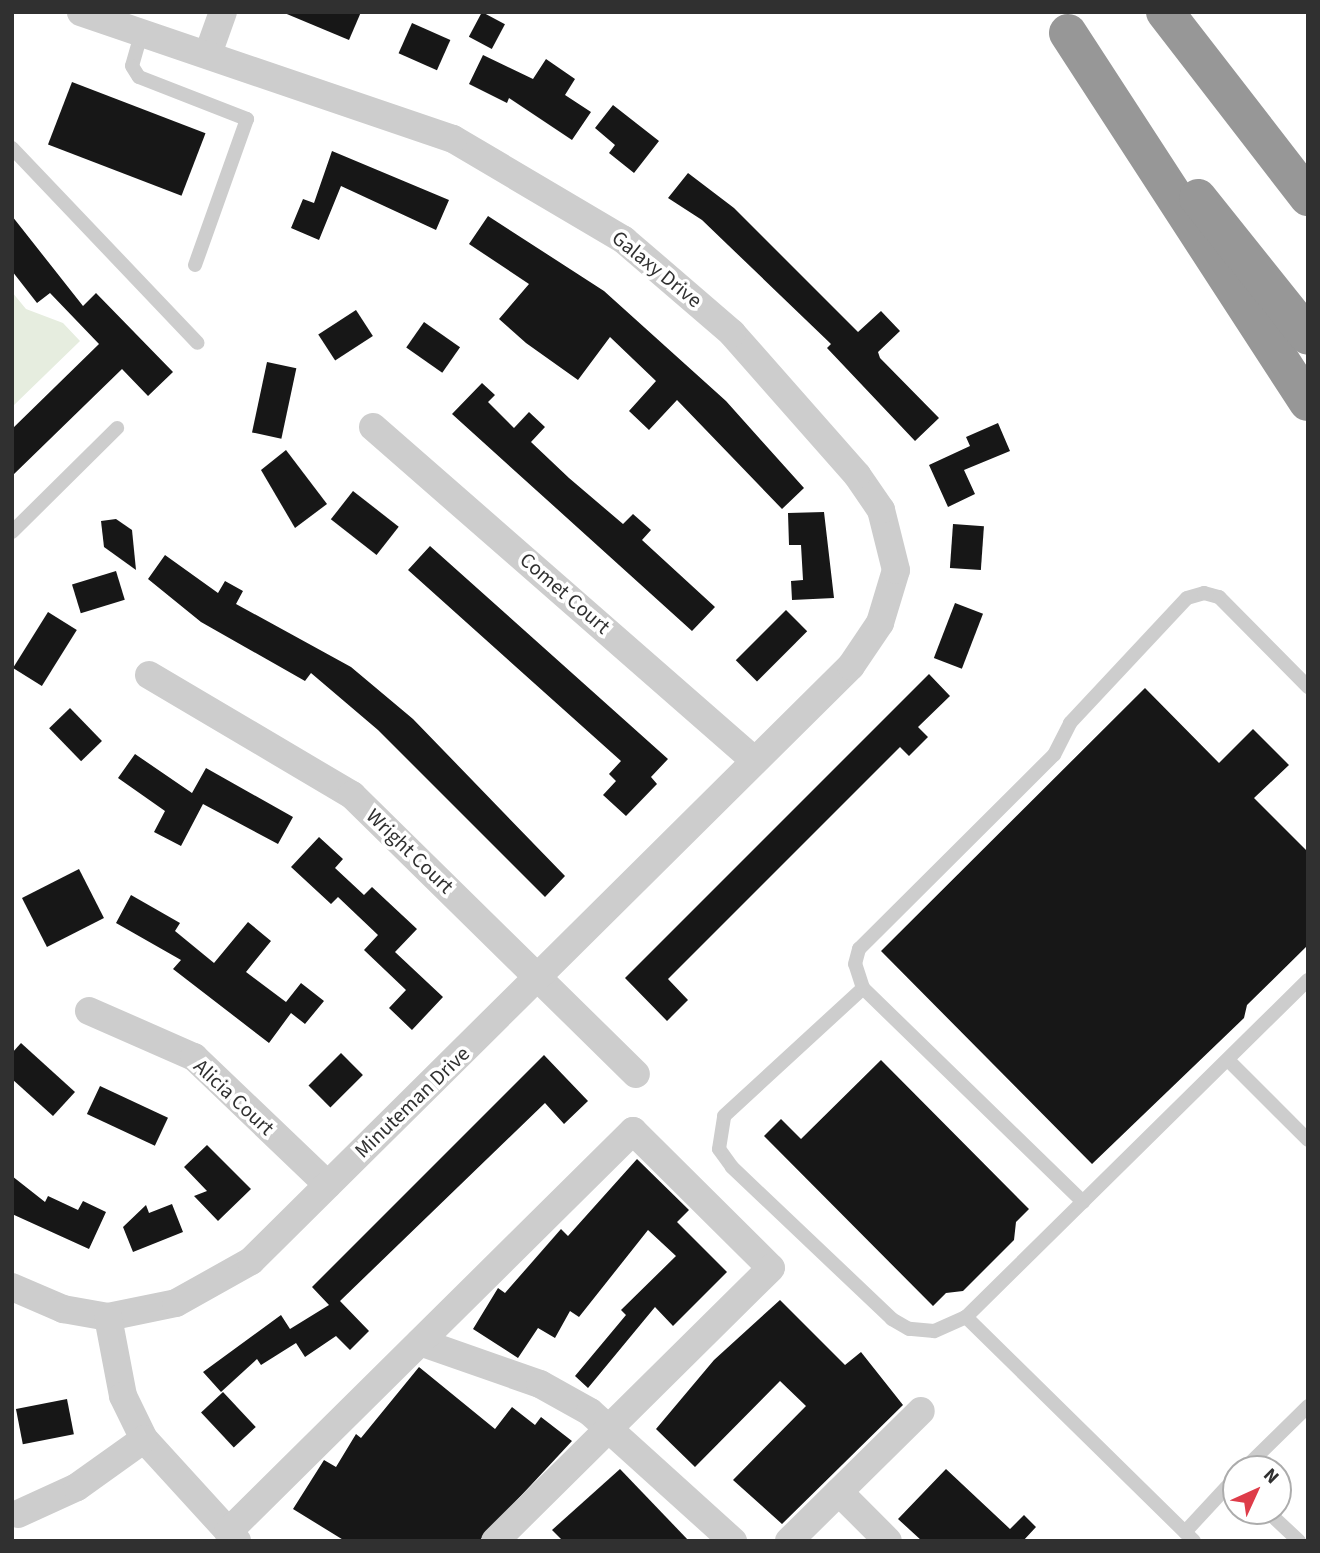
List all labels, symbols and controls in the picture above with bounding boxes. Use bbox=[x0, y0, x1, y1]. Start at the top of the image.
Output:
street label: Galaxy Drive bbox=[607, 225, 707, 313]
street label: Comet Court bbox=[515, 547, 615, 639]
street label: Wright Court bbox=[361, 803, 459, 899]
street label: Minuteman Drive bbox=[349, 1041, 475, 1163]
street label: Alicia Court bbox=[189, 1053, 279, 1141]
north arrow bbox=[1222, 1455, 1292, 1525]
text: N bbox=[1257, 1462, 1285, 1490]

